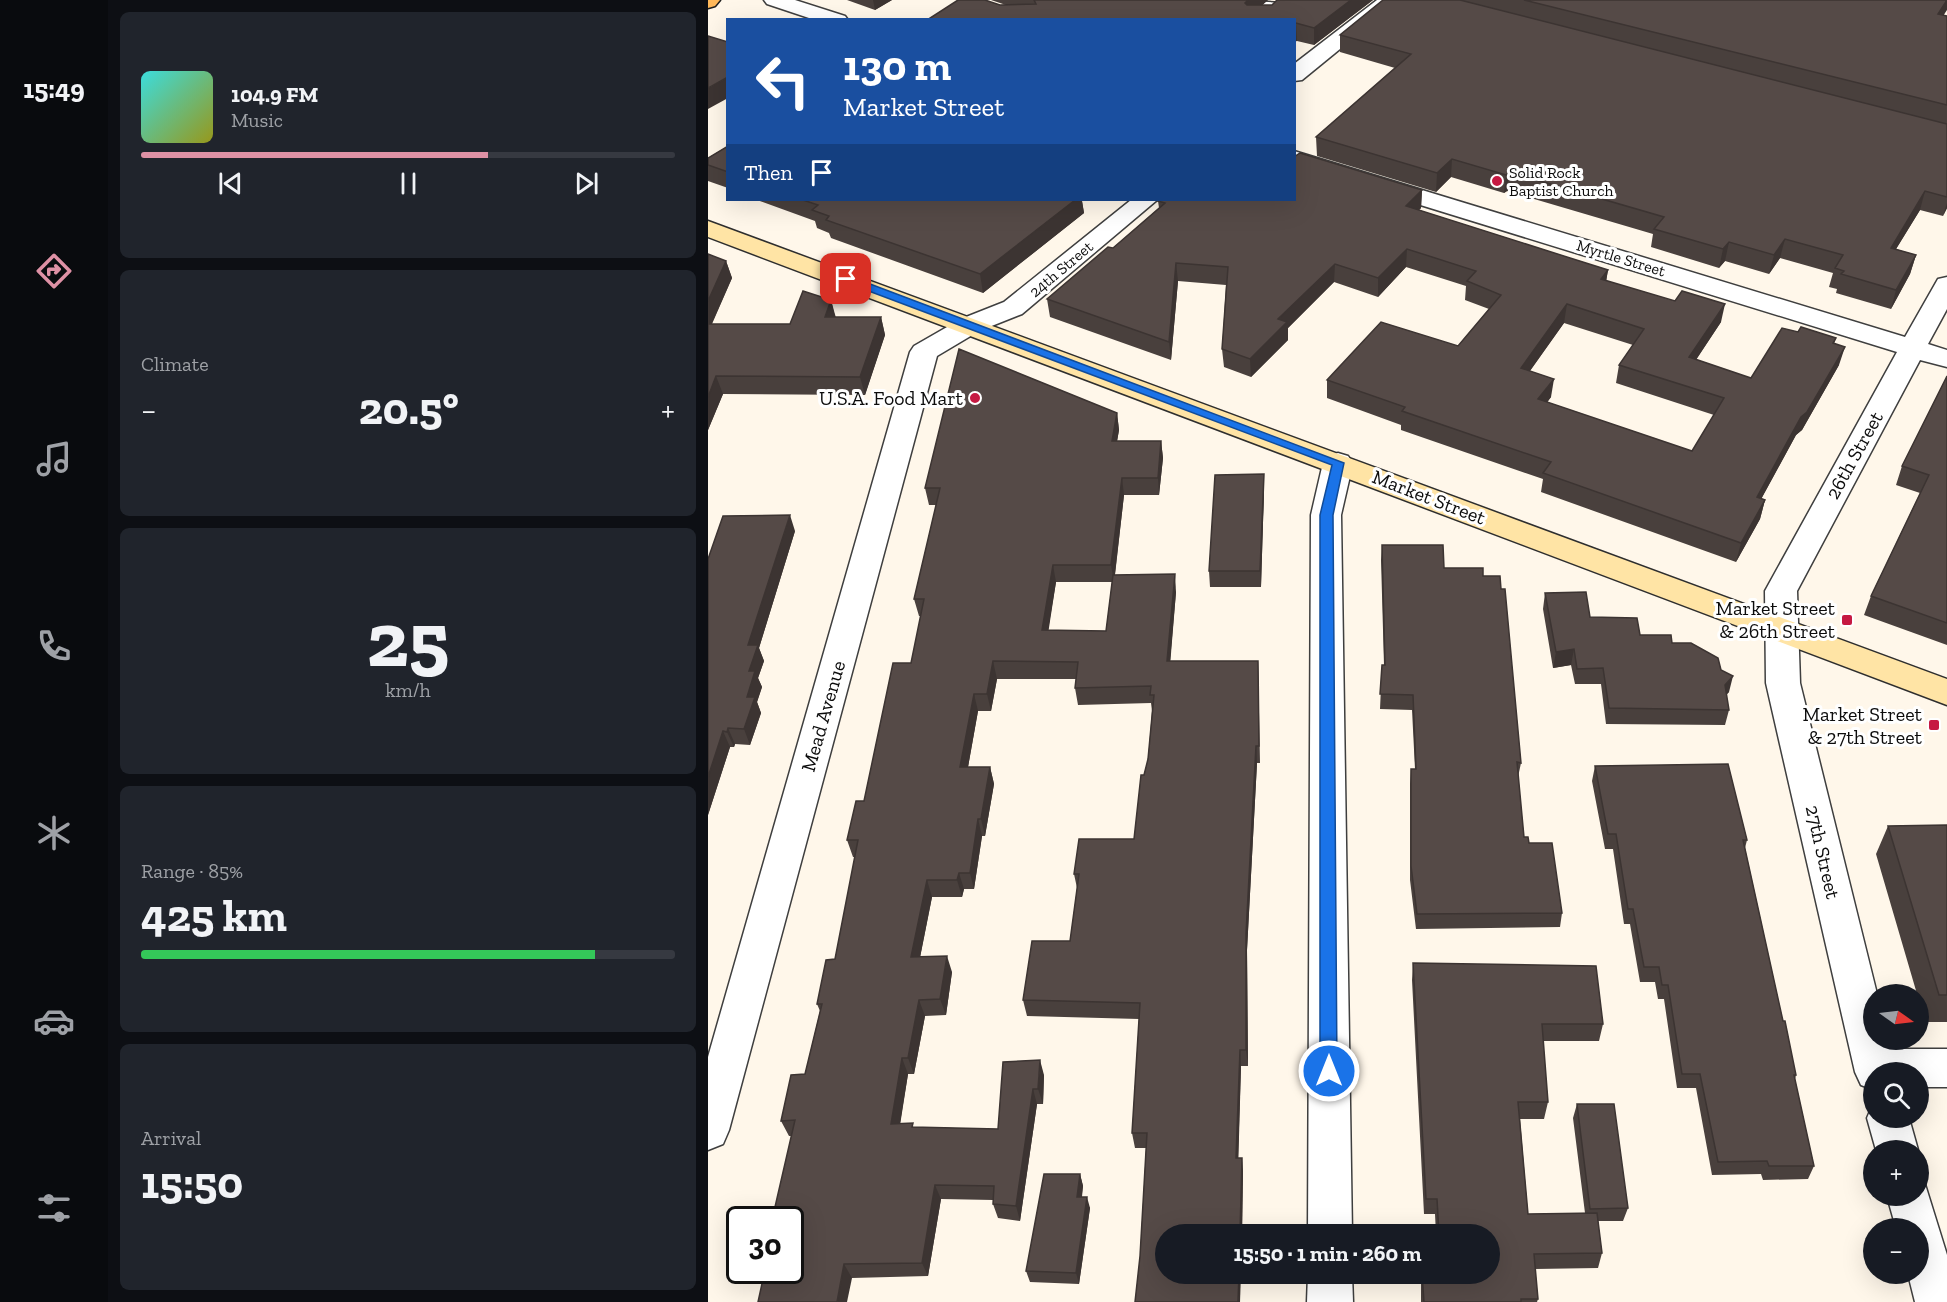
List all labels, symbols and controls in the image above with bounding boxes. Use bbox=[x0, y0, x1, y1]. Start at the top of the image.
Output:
text: 130 m bbox=[843, 40, 951, 91]
icon: left bbox=[744, 42, 822, 120]
text: 15:49 bbox=[23, 73, 85, 105]
text: 104.9 FM bbox=[231, 81, 318, 108]
text: Market Street bbox=[843, 91, 1004, 123]
text: Music bbox=[231, 108, 283, 132]
icon: arrive bbox=[805, 156, 838, 189]
text: Then bbox=[744, 159, 793, 186]
place label: Solid Rock Baptist Church bbox=[1509, 163, 1614, 200]
icon: previous bbox=[214, 167, 247, 200]
icon: pause bbox=[392, 167, 425, 200]
icon: next bbox=[570, 167, 603, 200]
marker: Solid Rock Baptist Church bbox=[1490, 174, 1504, 188]
street label: Myrtle Street bbox=[1574, 235, 1668, 281]
street label: 24th Street bbox=[1025, 237, 1097, 301]
icon: directions bbox=[33, 250, 75, 292]
pin bbox=[820, 253, 871, 304]
icon: arrive bbox=[829, 262, 862, 295]
text: Climate bbox=[141, 352, 209, 376]
text: 20.5° bbox=[359, 382, 459, 436]
place label: U.S.A. Food Mart bbox=[819, 386, 964, 410]
text: − bbox=[141, 390, 156, 429]
text: + bbox=[661, 390, 675, 429]
marker: U.S.A. Food Mart bbox=[968, 391, 982, 405]
street label: 26th Street bbox=[1820, 406, 1888, 503]
icon: music bbox=[33, 438, 75, 480]
street label: Market Street bbox=[1369, 464, 1490, 530]
text: 25 bbox=[367, 592, 449, 686]
place label: Market Street & 26th Street bbox=[1716, 596, 1836, 643]
marker: Market Street & 26th Street bbox=[1840, 613, 1854, 627]
icon: phone bbox=[33, 625, 75, 667]
street label: Mead Avenue bbox=[796, 658, 850, 774]
text: km/h bbox=[385, 678, 431, 702]
place label: Market Street & 27th Street bbox=[1803, 702, 1923, 749]
marker: Market Street & 27th Street bbox=[1927, 718, 1941, 732]
street label: 27th Street bbox=[1801, 803, 1846, 902]
icon: climate bbox=[33, 812, 75, 854]
text: Range · 85% bbox=[141, 859, 243, 883]
text: 425 km bbox=[141, 889, 287, 943]
north arrow bbox=[1863, 984, 1929, 1050]
map controls bbox=[1863, 984, 1929, 1284]
icon: car bbox=[33, 1000, 75, 1042]
position arrow bbox=[1297, 1039, 1361, 1103]
button: search bbox=[1863, 1062, 1929, 1128]
text: Arrival bbox=[141, 1126, 201, 1150]
button: + bbox=[1863, 1140, 1929, 1206]
text: 15:50 bbox=[141, 1156, 243, 1210]
icon: filters bbox=[33, 1187, 75, 1229]
speed limit sign: 30 bbox=[726, 1206, 804, 1284]
button: − bbox=[1863, 1218, 1929, 1284]
text: 15:50 · 1 min · 260 m bbox=[1233, 1240, 1422, 1267]

